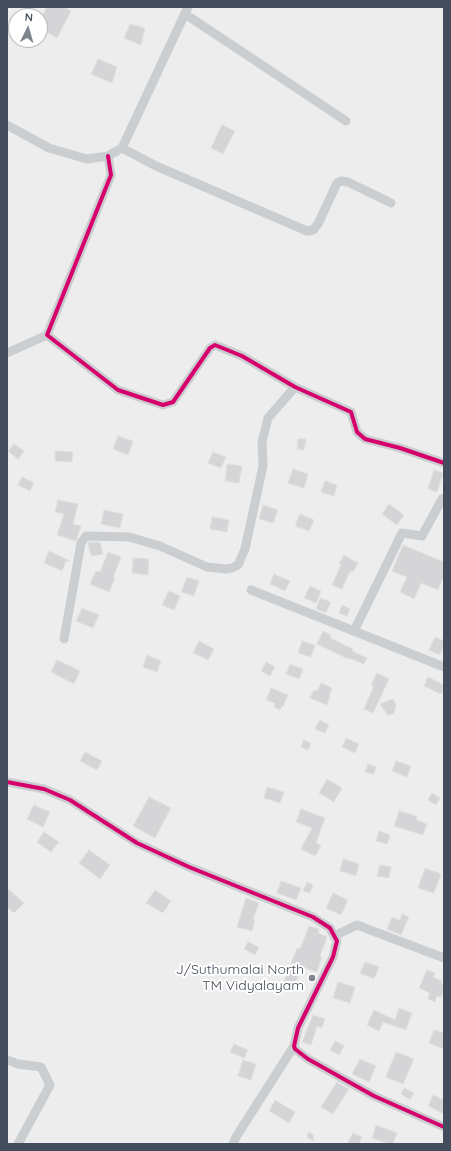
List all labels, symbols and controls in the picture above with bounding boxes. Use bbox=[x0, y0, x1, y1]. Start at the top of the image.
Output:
north arrow bbox=[8, 8, 48, 48]
text: N bbox=[24, 10, 34, 24]
place label: J/Suthumalai North TM Vidyalayam bbox=[176, 962, 304, 994]
marker: J/Suthumalai North TM Vidyalayam bbox=[307, 973, 317, 983]

